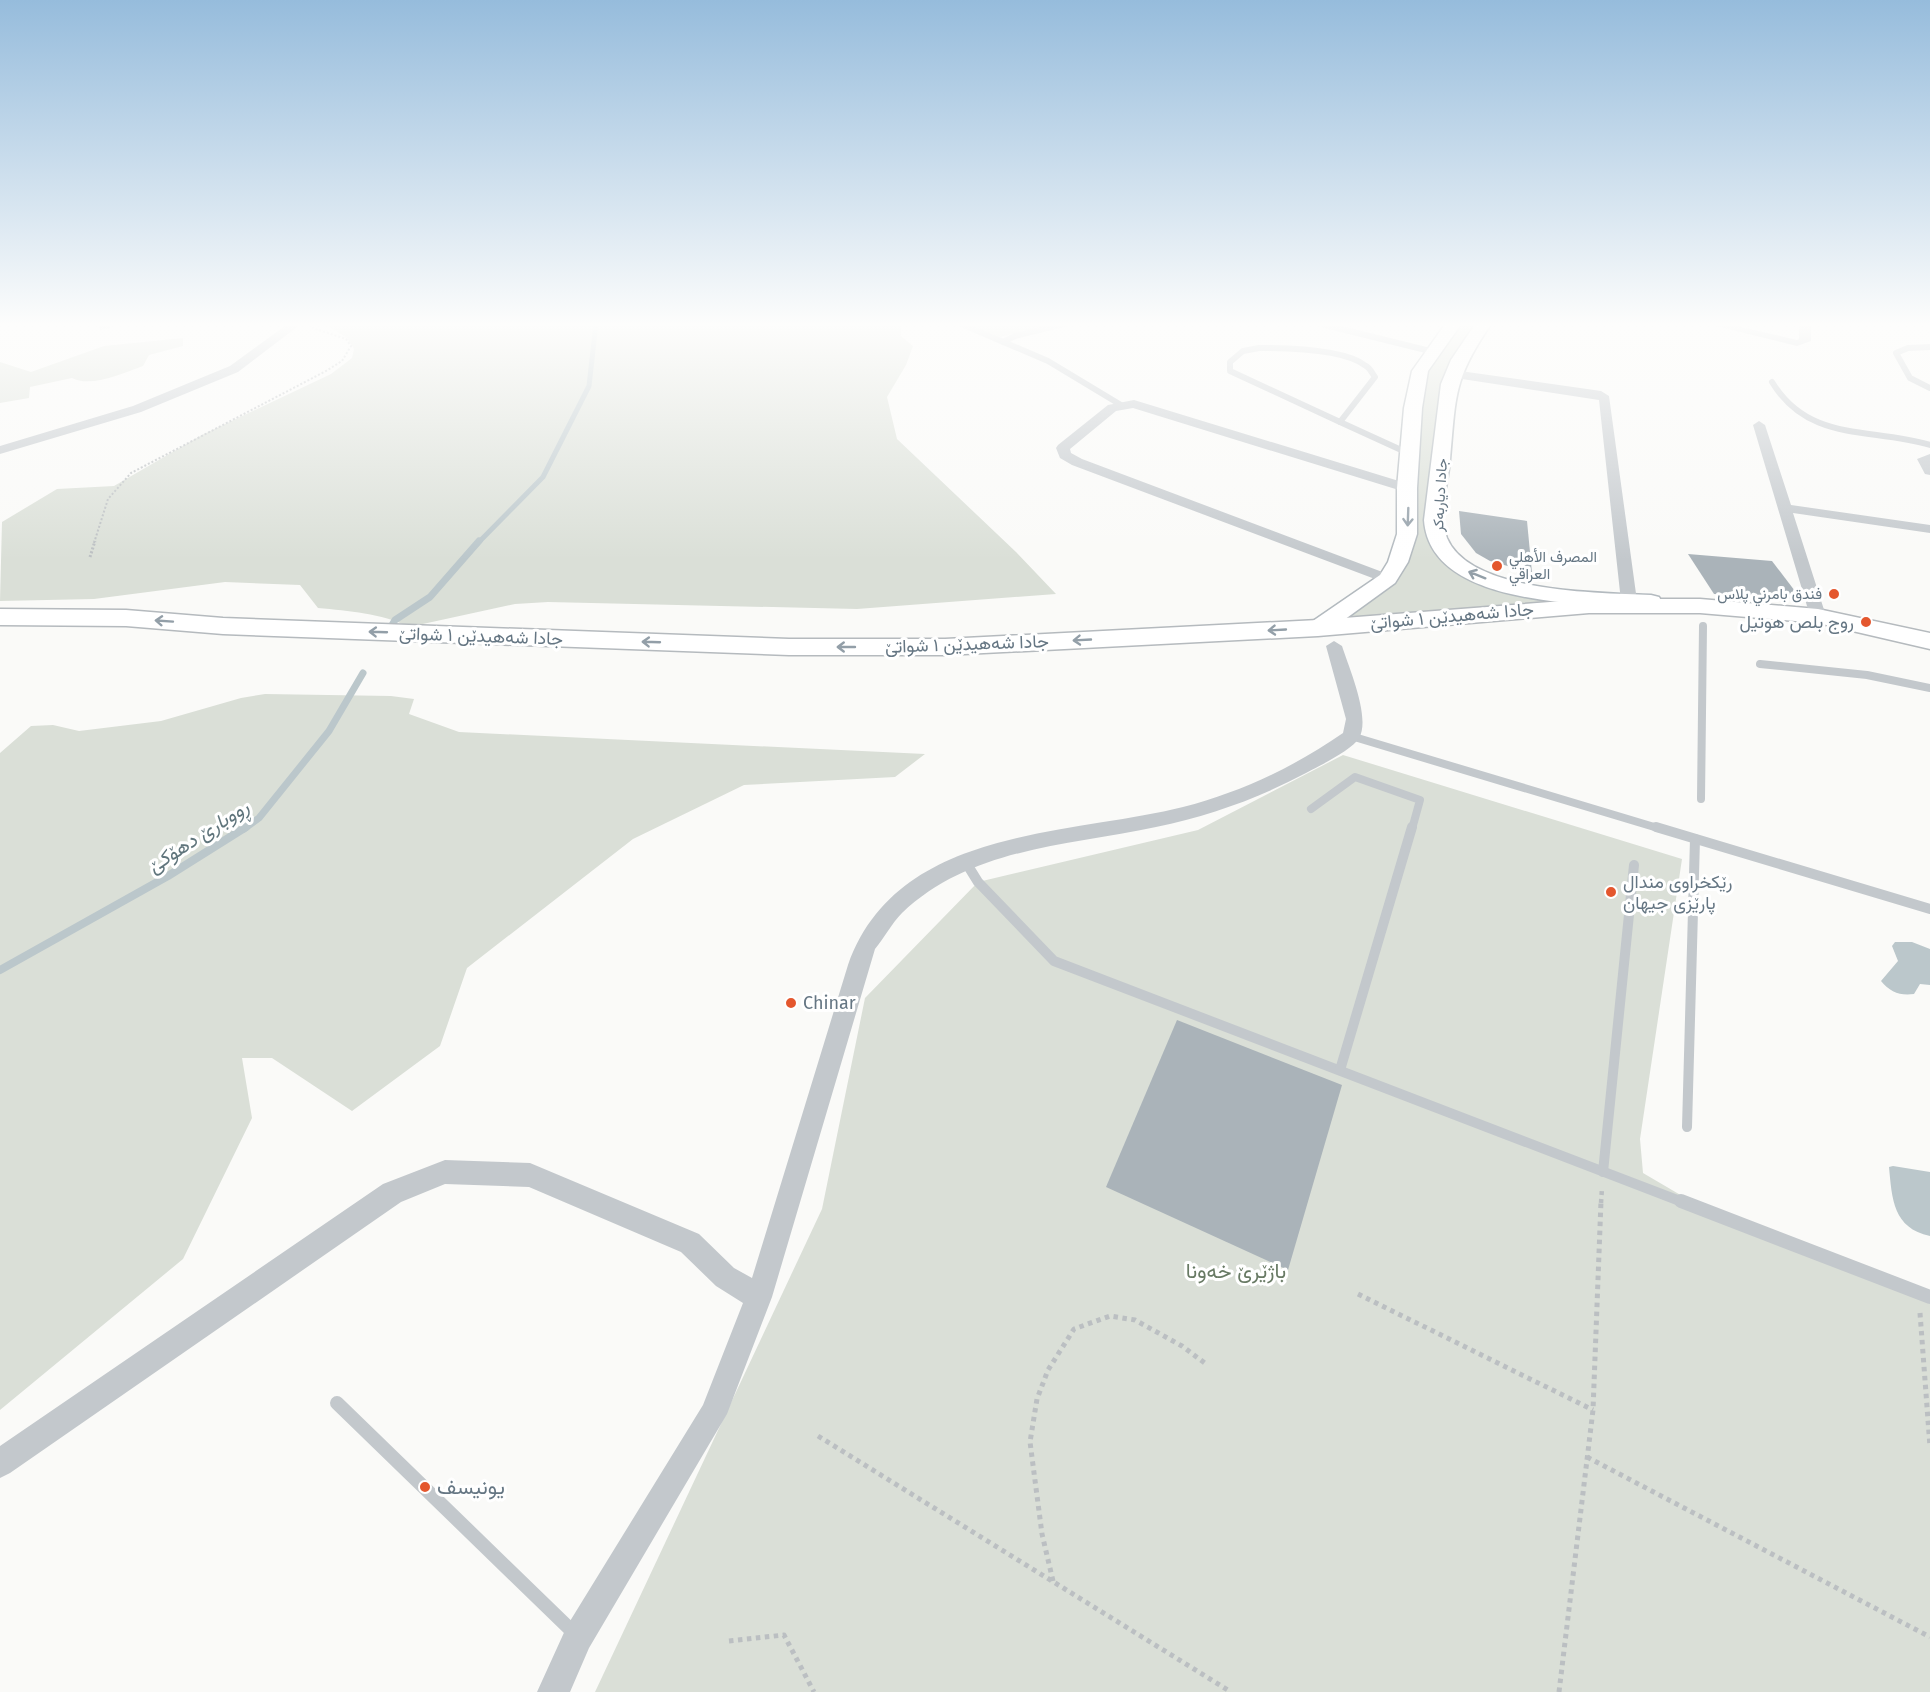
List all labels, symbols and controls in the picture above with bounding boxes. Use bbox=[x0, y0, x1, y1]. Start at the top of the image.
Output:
street label: جادا دیاربه‌كر bbox=[1429, 458, 1451, 533]
one-way arrow bbox=[1402, 506, 1413, 526]
place label: المصرف الأهلي العراقي bbox=[1509, 548, 1597, 587]
marker: المصرف الأهلي العراقي bbox=[1490, 559, 1504, 573]
one-way arrow bbox=[1468, 569, 1487, 580]
place label: فندق بامرني پلاس bbox=[1717, 585, 1822, 607]
marker: فندق بامرني پلاس bbox=[1827, 587, 1841, 601]
street label: جادا شەهیدێن ١ شواتێ bbox=[1369, 598, 1535, 634]
place label: روج بلص هوتيل bbox=[1739, 611, 1854, 634]
one-way arrow bbox=[155, 615, 175, 626]
marker: روج بلص هوتيل bbox=[1859, 615, 1873, 629]
street label: جادا شەهیدێن ١ شواتێ bbox=[399, 622, 563, 650]
one-way arrow bbox=[1268, 624, 1288, 635]
one-way arrow bbox=[369, 627, 389, 638]
street label: جادا شەهیدێن ١ شواتێ bbox=[885, 630, 1049, 658]
one-way arrow bbox=[1073, 635, 1093, 646]
one-way arrow bbox=[641, 636, 661, 648]
one-way arrow bbox=[836, 641, 856, 653]
water label: ڕووبارێ دهۆكێ bbox=[143, 794, 256, 882]
place label: رێکخراوی مندال پارێزی جیهان bbox=[1623, 871, 1733, 915]
marker: رێکخراوی مندال پارێزی جیهان bbox=[1604, 885, 1618, 899]
place label: Chinar bbox=[803, 992, 856, 1014]
marker: Chinar bbox=[784, 996, 798, 1010]
park label: باژێرێ خه‌ونا bbox=[1186, 1258, 1286, 1284]
place label: يونيسف bbox=[437, 1474, 505, 1500]
marker: يونيسف bbox=[418, 1480, 432, 1494]

